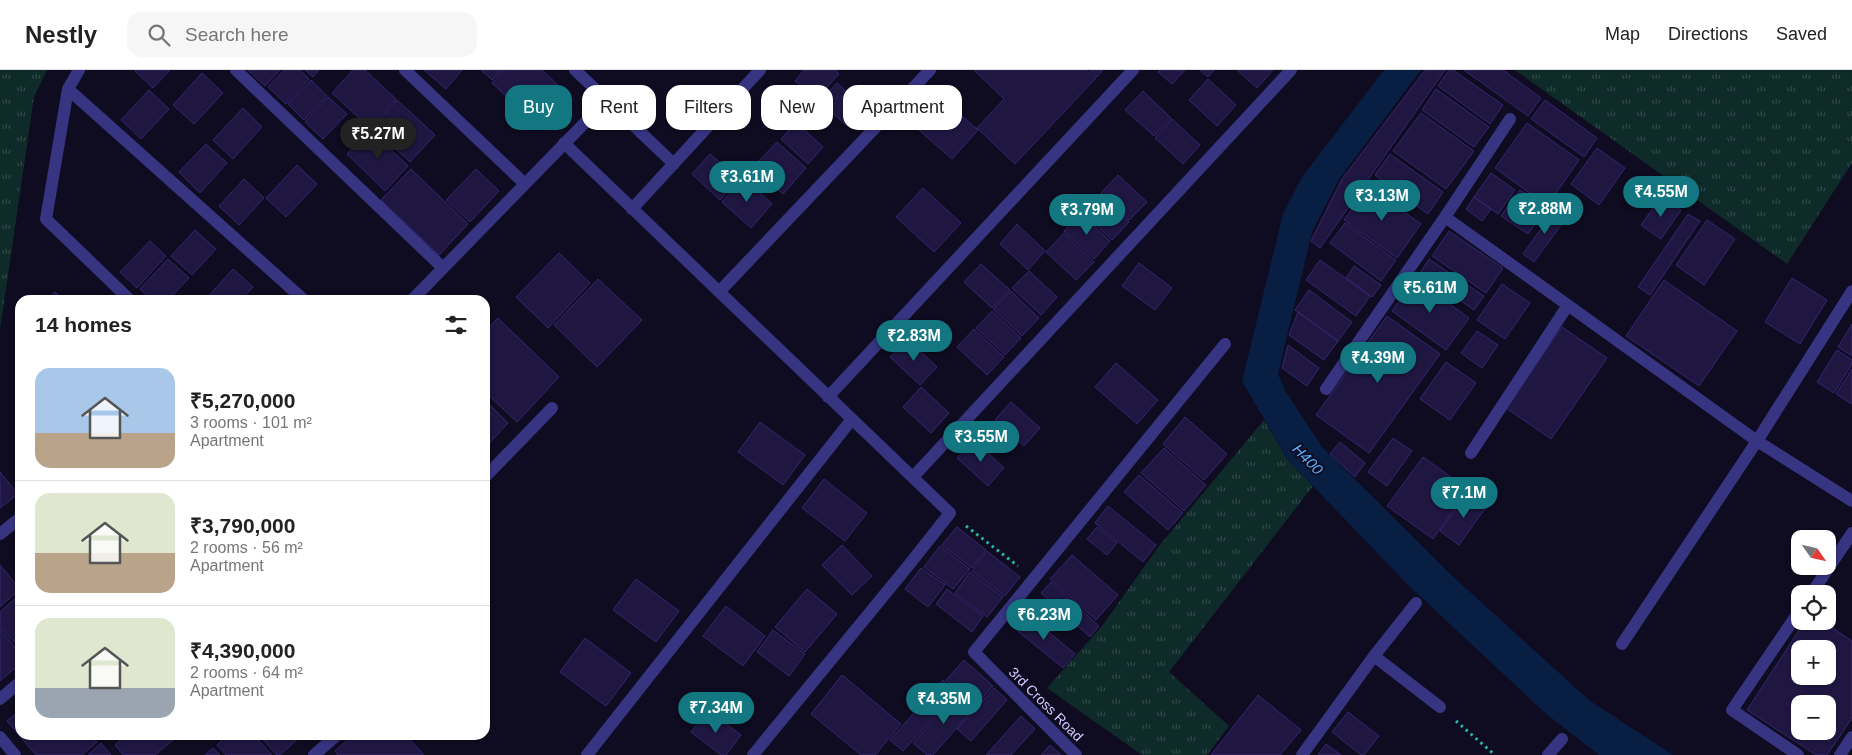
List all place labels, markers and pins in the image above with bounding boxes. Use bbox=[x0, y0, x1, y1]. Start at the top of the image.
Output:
pin: ₹5.27M bbox=[337, 118, 419, 160]
pin: ₹3.61M bbox=[706, 160, 788, 203]
pin: ₹4.55M bbox=[1620, 176, 1702, 218]
pin: ₹3.13M bbox=[1341, 180, 1423, 222]
pin: ₹2.88M bbox=[1504, 192, 1586, 235]
pin: ₹3.79M bbox=[1046, 194, 1128, 236]
pin: ₹5.61M bbox=[1389, 272, 1471, 314]
pin: ₹2.83M bbox=[873, 320, 955, 362]
pin: ₹4.39M bbox=[1337, 342, 1419, 384]
pin: ₹3.55M bbox=[940, 420, 1022, 463]
pin: ₹7.1M bbox=[1429, 476, 1499, 519]
pin: ₹6.23M bbox=[1003, 598, 1085, 641]
pin: ₹4.35M bbox=[903, 682, 985, 725]
pin: ₹7.34M bbox=[675, 692, 757, 734]

